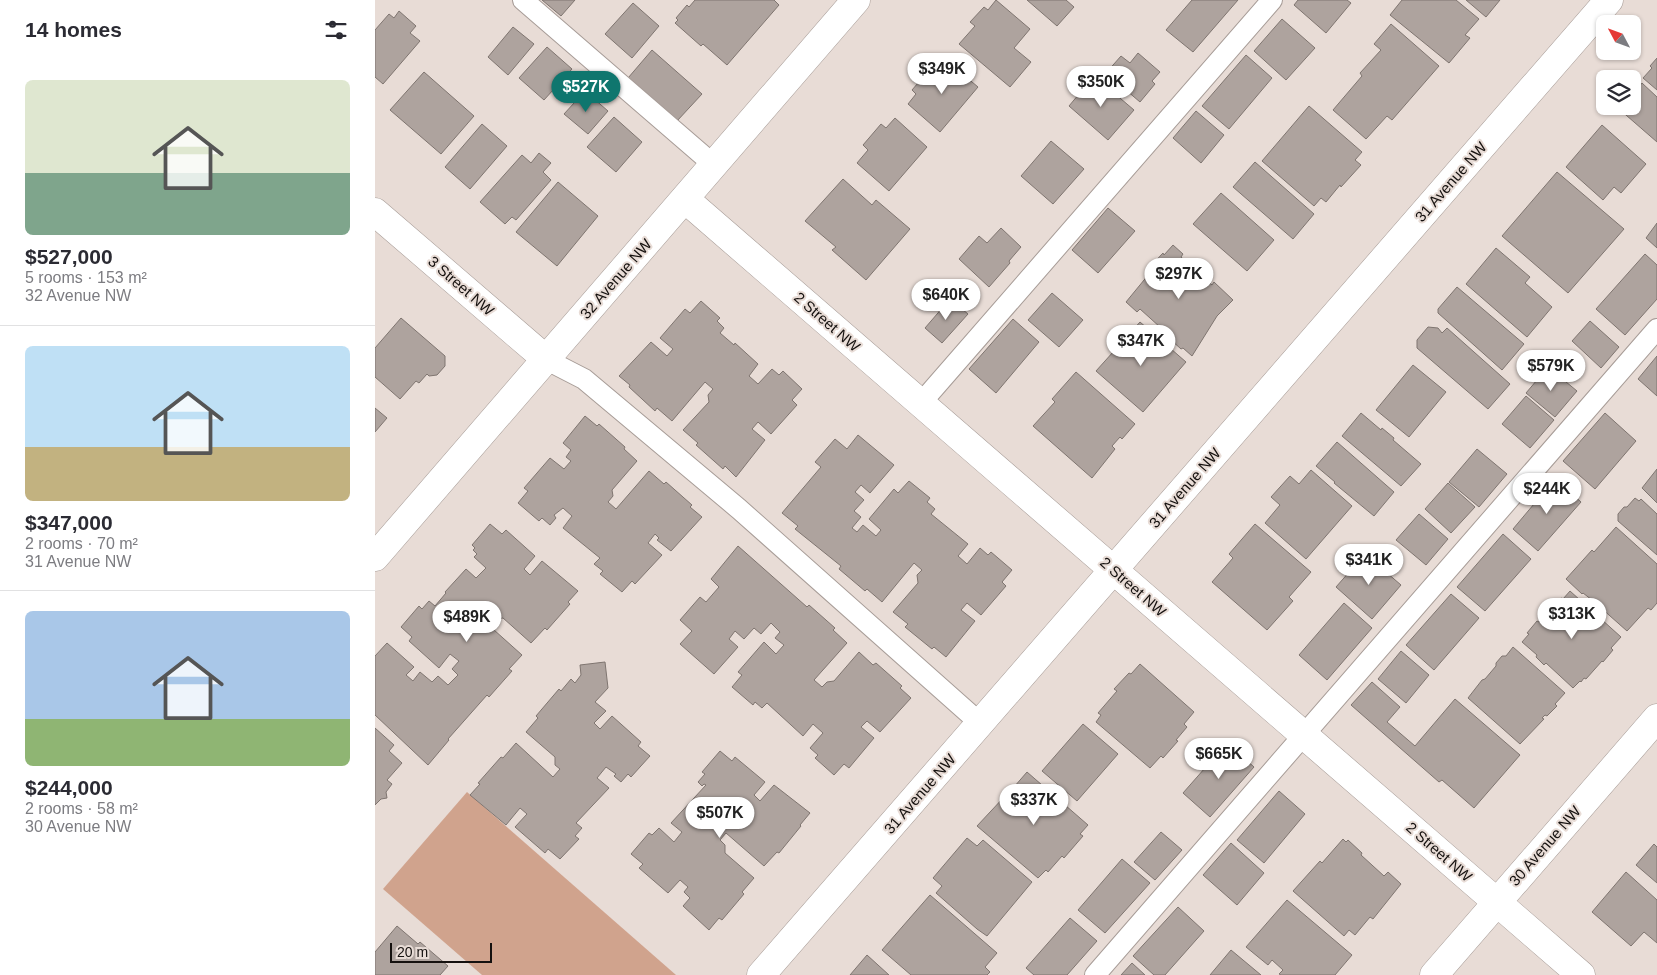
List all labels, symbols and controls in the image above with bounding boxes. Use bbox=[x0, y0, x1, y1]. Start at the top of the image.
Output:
north arrow bbox=[1596, 15, 1641, 60]
map controls bbox=[1596, 15, 1641, 115]
icon: filters bbox=[322, 16, 350, 44]
text: 14 homes bbox=[25, 18, 122, 41]
pin: $349K bbox=[907, 52, 977, 95]
text: $349K bbox=[918, 60, 966, 77]
pin: $350K bbox=[1066, 66, 1136, 108]
pin: $527K bbox=[551, 70, 621, 113]
button: layers bbox=[1596, 70, 1641, 115]
text: $350K bbox=[1077, 73, 1125, 90]
text: $527K bbox=[562, 78, 610, 95]
icon: home bbox=[143, 113, 233, 203]
street label: 31 Avenue NW bbox=[1411, 138, 1490, 225]
street label: 32 Avenue NW bbox=[576, 235, 655, 322]
text: $527,000 bbox=[25, 245, 113, 268]
street label: 3 Street NW bbox=[425, 252, 498, 319]
pin: $297K bbox=[1144, 258, 1214, 300]
text: $297K bbox=[1155, 265, 1203, 282]
text: 5 rooms · 153 m² bbox=[25, 269, 147, 286]
pin: $640K bbox=[911, 278, 981, 321]
text: $640K bbox=[922, 286, 970, 303]
text: 32 Avenue NW bbox=[25, 287, 131, 304]
street label: 2 Street NW bbox=[791, 288, 864, 355]
pin: $347K bbox=[1106, 324, 1176, 367]
text: $347K bbox=[1117, 332, 1165, 349]
pin: $579K bbox=[1516, 350, 1586, 392]
text: $579K bbox=[1527, 357, 1575, 374]
icon: home bbox=[143, 378, 233, 468]
street label: 31 Avenue NW bbox=[1145, 444, 1224, 531]
pin: $244K bbox=[1512, 472, 1582, 515]
text: $244K bbox=[1523, 480, 1571, 497]
text: $347,000 bbox=[25, 511, 113, 534]
text: 2 rooms · 70 m² bbox=[25, 535, 138, 552]
pin: $341K bbox=[1334, 544, 1404, 586]
text: $341K bbox=[1345, 551, 1393, 568]
text: 31 Avenue NW bbox=[25, 553, 131, 570]
street label: 2 Street NW bbox=[1097, 553, 1170, 620]
pin: $313K bbox=[1537, 598, 1607, 640]
pin: $489K bbox=[432, 600, 502, 643]
text: $313K bbox=[1548, 605, 1596, 622]
text: $489K bbox=[443, 608, 491, 625]
icon: home bbox=[143, 643, 233, 733]
pin: $665K bbox=[1184, 738, 1254, 780]
text: $665K bbox=[1195, 745, 1243, 762]
street label: 31 Avenue NW bbox=[880, 750, 959, 837]
text: $244,000 bbox=[25, 776, 113, 799]
pin: $337K bbox=[999, 784, 1069, 826]
text: $337K bbox=[1010, 791, 1058, 808]
pin: $507K bbox=[685, 796, 755, 839]
text: 2 rooms · 58 m² bbox=[25, 800, 138, 817]
street label: 30 Avenue NW bbox=[1505, 802, 1584, 889]
text: $507K bbox=[696, 804, 744, 821]
text: 30 Avenue NW bbox=[25, 818, 131, 835]
street label: 2 Street NW bbox=[1403, 818, 1476, 885]
scale bar bbox=[390, 940, 493, 963]
text: 20 m bbox=[397, 944, 428, 960]

